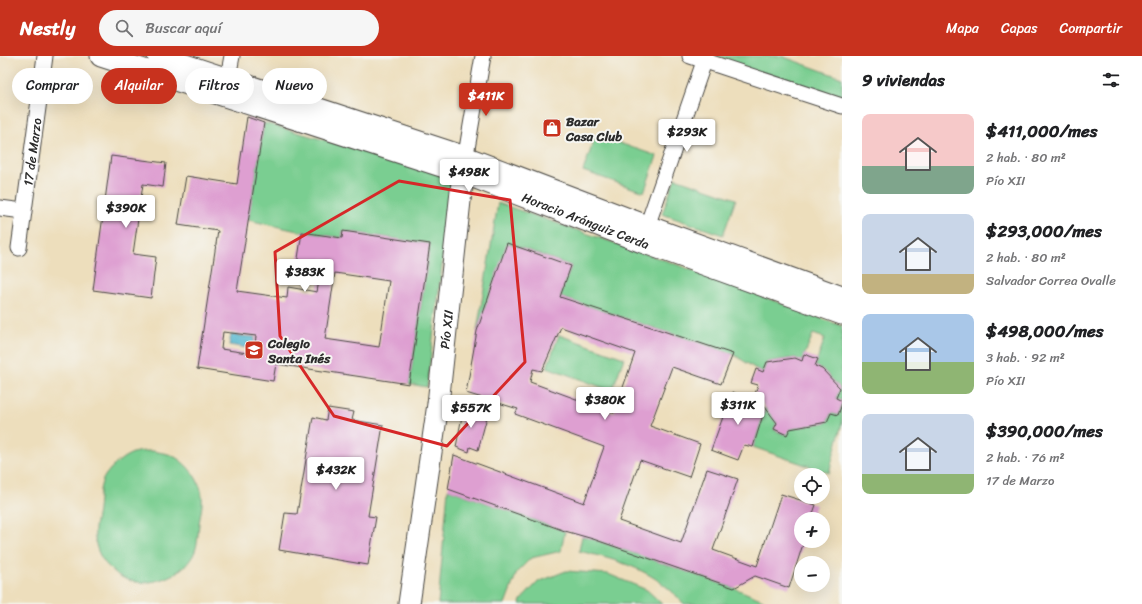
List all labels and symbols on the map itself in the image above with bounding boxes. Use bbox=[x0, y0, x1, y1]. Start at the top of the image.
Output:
pin: $411K bbox=[458, 83, 514, 117]
place label: Bazar Casa Club bbox=[565, 110, 622, 148]
street label: 17 de Marzo bbox=[16, 116, 48, 187]
shop icon: Bazar Casa Club bbox=[541, 117, 563, 139]
pin: $293K bbox=[659, 119, 715, 153]
pin: $498K bbox=[441, 159, 497, 193]
street label: Horacio Aránguiz Cerda bbox=[519, 185, 653, 255]
pin: $390K bbox=[98, 195, 154, 229]
pin: $383K bbox=[277, 259, 333, 293]
street label: Pío XII bbox=[433, 309, 460, 350]
place label: Colegio Santa Inés bbox=[267, 332, 331, 370]
school or university icon: Colegio Santa Inés bbox=[243, 339, 265, 361]
pin: $380K bbox=[577, 387, 633, 421]
pin: $311K bbox=[710, 392, 766, 426]
pin: $557K bbox=[443, 395, 499, 429]
pin: $432K bbox=[308, 457, 364, 491]

